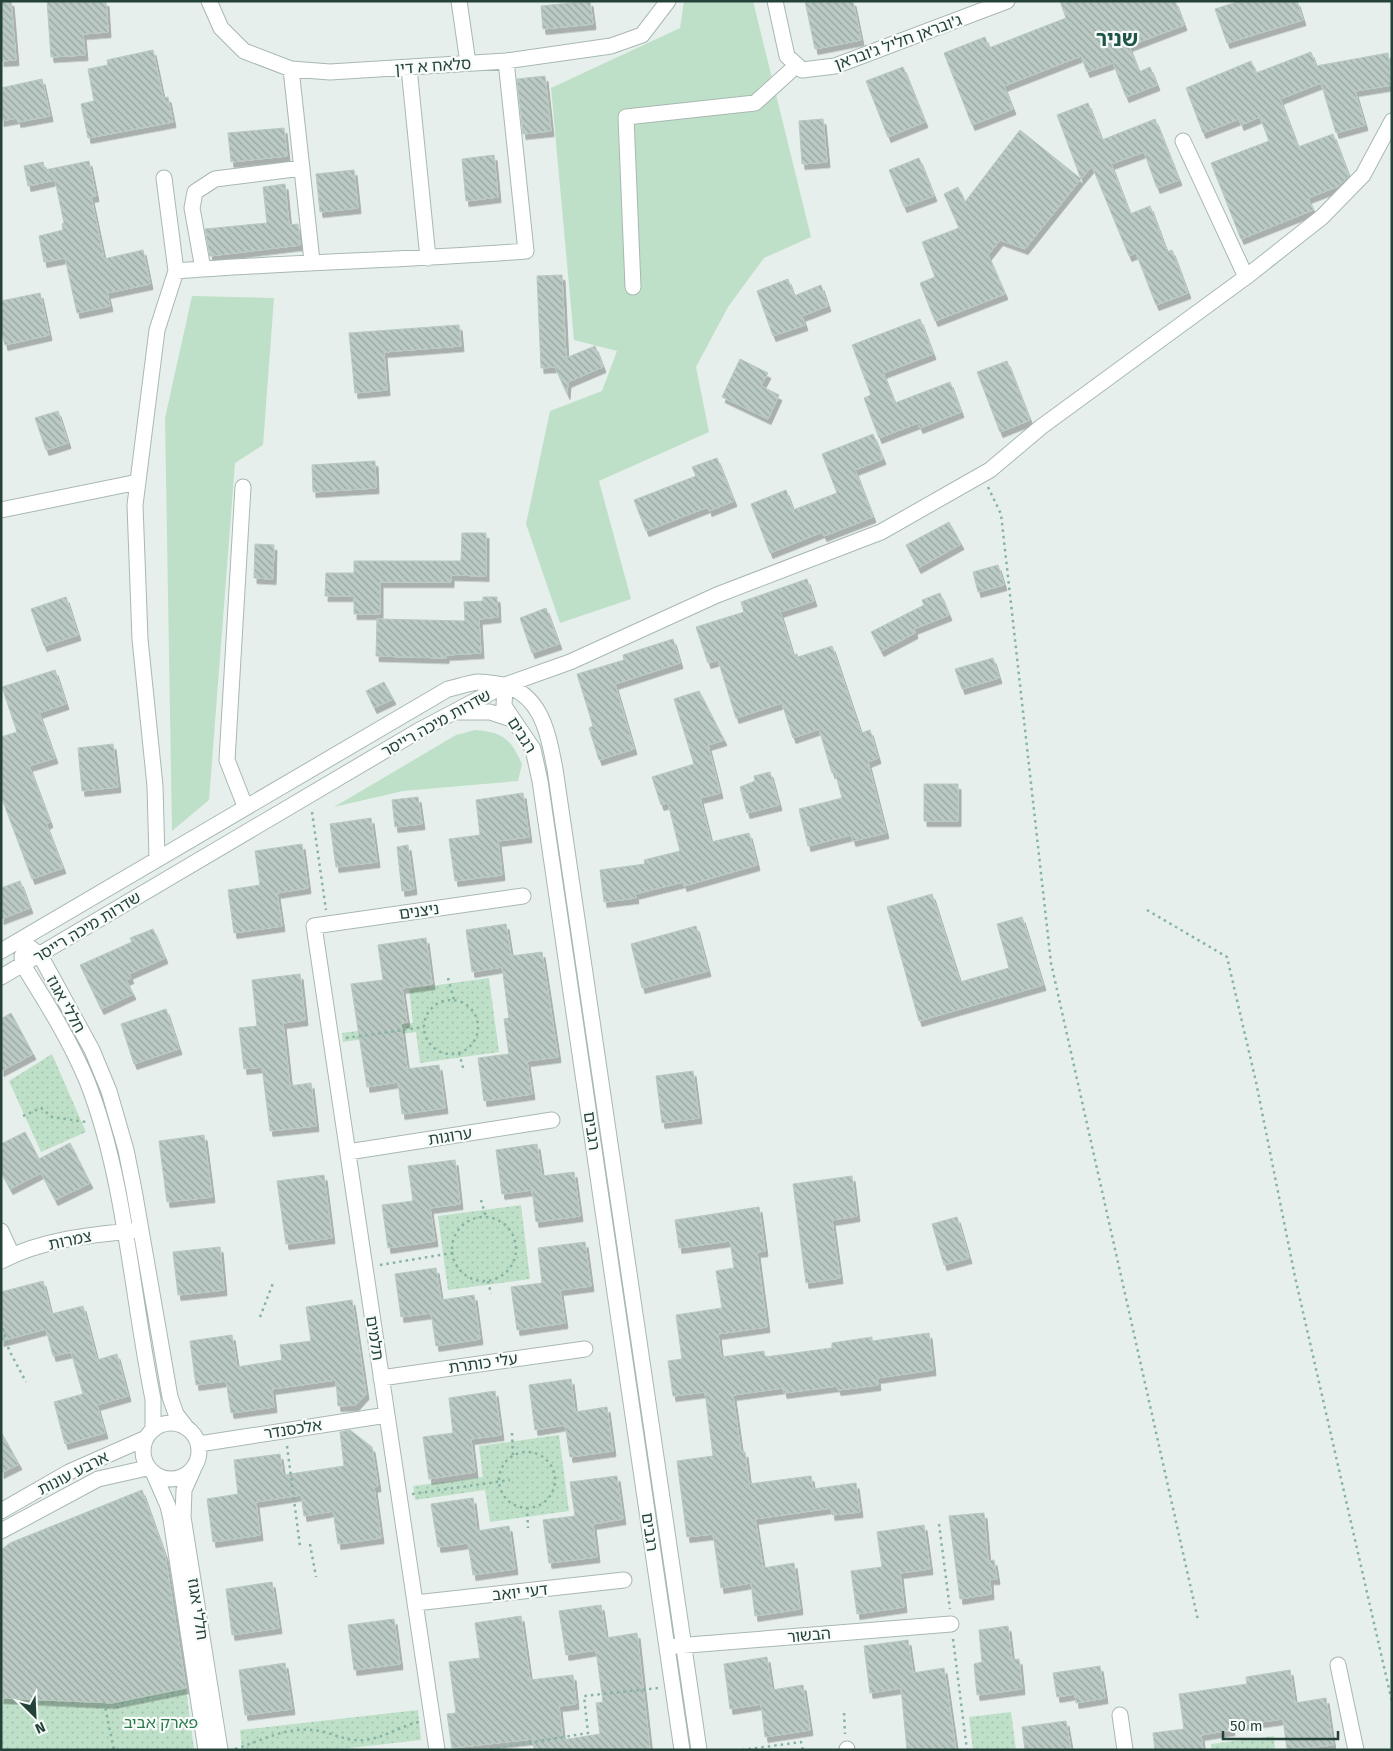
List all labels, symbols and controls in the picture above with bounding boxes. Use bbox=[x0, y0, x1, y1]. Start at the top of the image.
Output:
street label: ג'ובראן חליל ג'ובראן bbox=[832, 10, 964, 74]
district label: שניר bbox=[1096, 26, 1138, 52]
street label: סלאח א דין bbox=[394, 54, 472, 78]
street label: שדרות מיכה רייסר bbox=[378, 685, 494, 761]
street label: רגבים bbox=[504, 714, 540, 756]
street label: שדרות מיכה רייסר bbox=[30, 887, 144, 967]
street label: ניצנים bbox=[398, 899, 440, 923]
street label: חללי אגוז bbox=[43, 972, 89, 1036]
street label: רגבים bbox=[580, 1110, 604, 1152]
street label: ערוגות bbox=[427, 1123, 473, 1149]
street label: צמרות bbox=[47, 1226, 93, 1254]
street label: תלמים bbox=[362, 1314, 388, 1362]
street label: עלי כותרת bbox=[447, 1349, 519, 1377]
street label: אלכסנדר bbox=[263, 1415, 323, 1443]
street label: ארבע עונות bbox=[34, 1447, 112, 1499]
street label: רגבים bbox=[638, 1511, 662, 1553]
street label: חללי אגוז bbox=[184, 1577, 212, 1641]
street label: דעי יואב bbox=[491, 1580, 549, 1604]
street label: הבשור bbox=[786, 1624, 832, 1646]
north arrow bbox=[10, 1691, 60, 1741]
scale bar bbox=[1223, 1708, 1338, 1740]
park label: פארק אביב bbox=[124, 1713, 198, 1732]
text: 50 m bbox=[1230, 1717, 1263, 1735]
text: N bbox=[32, 1718, 48, 1737]

